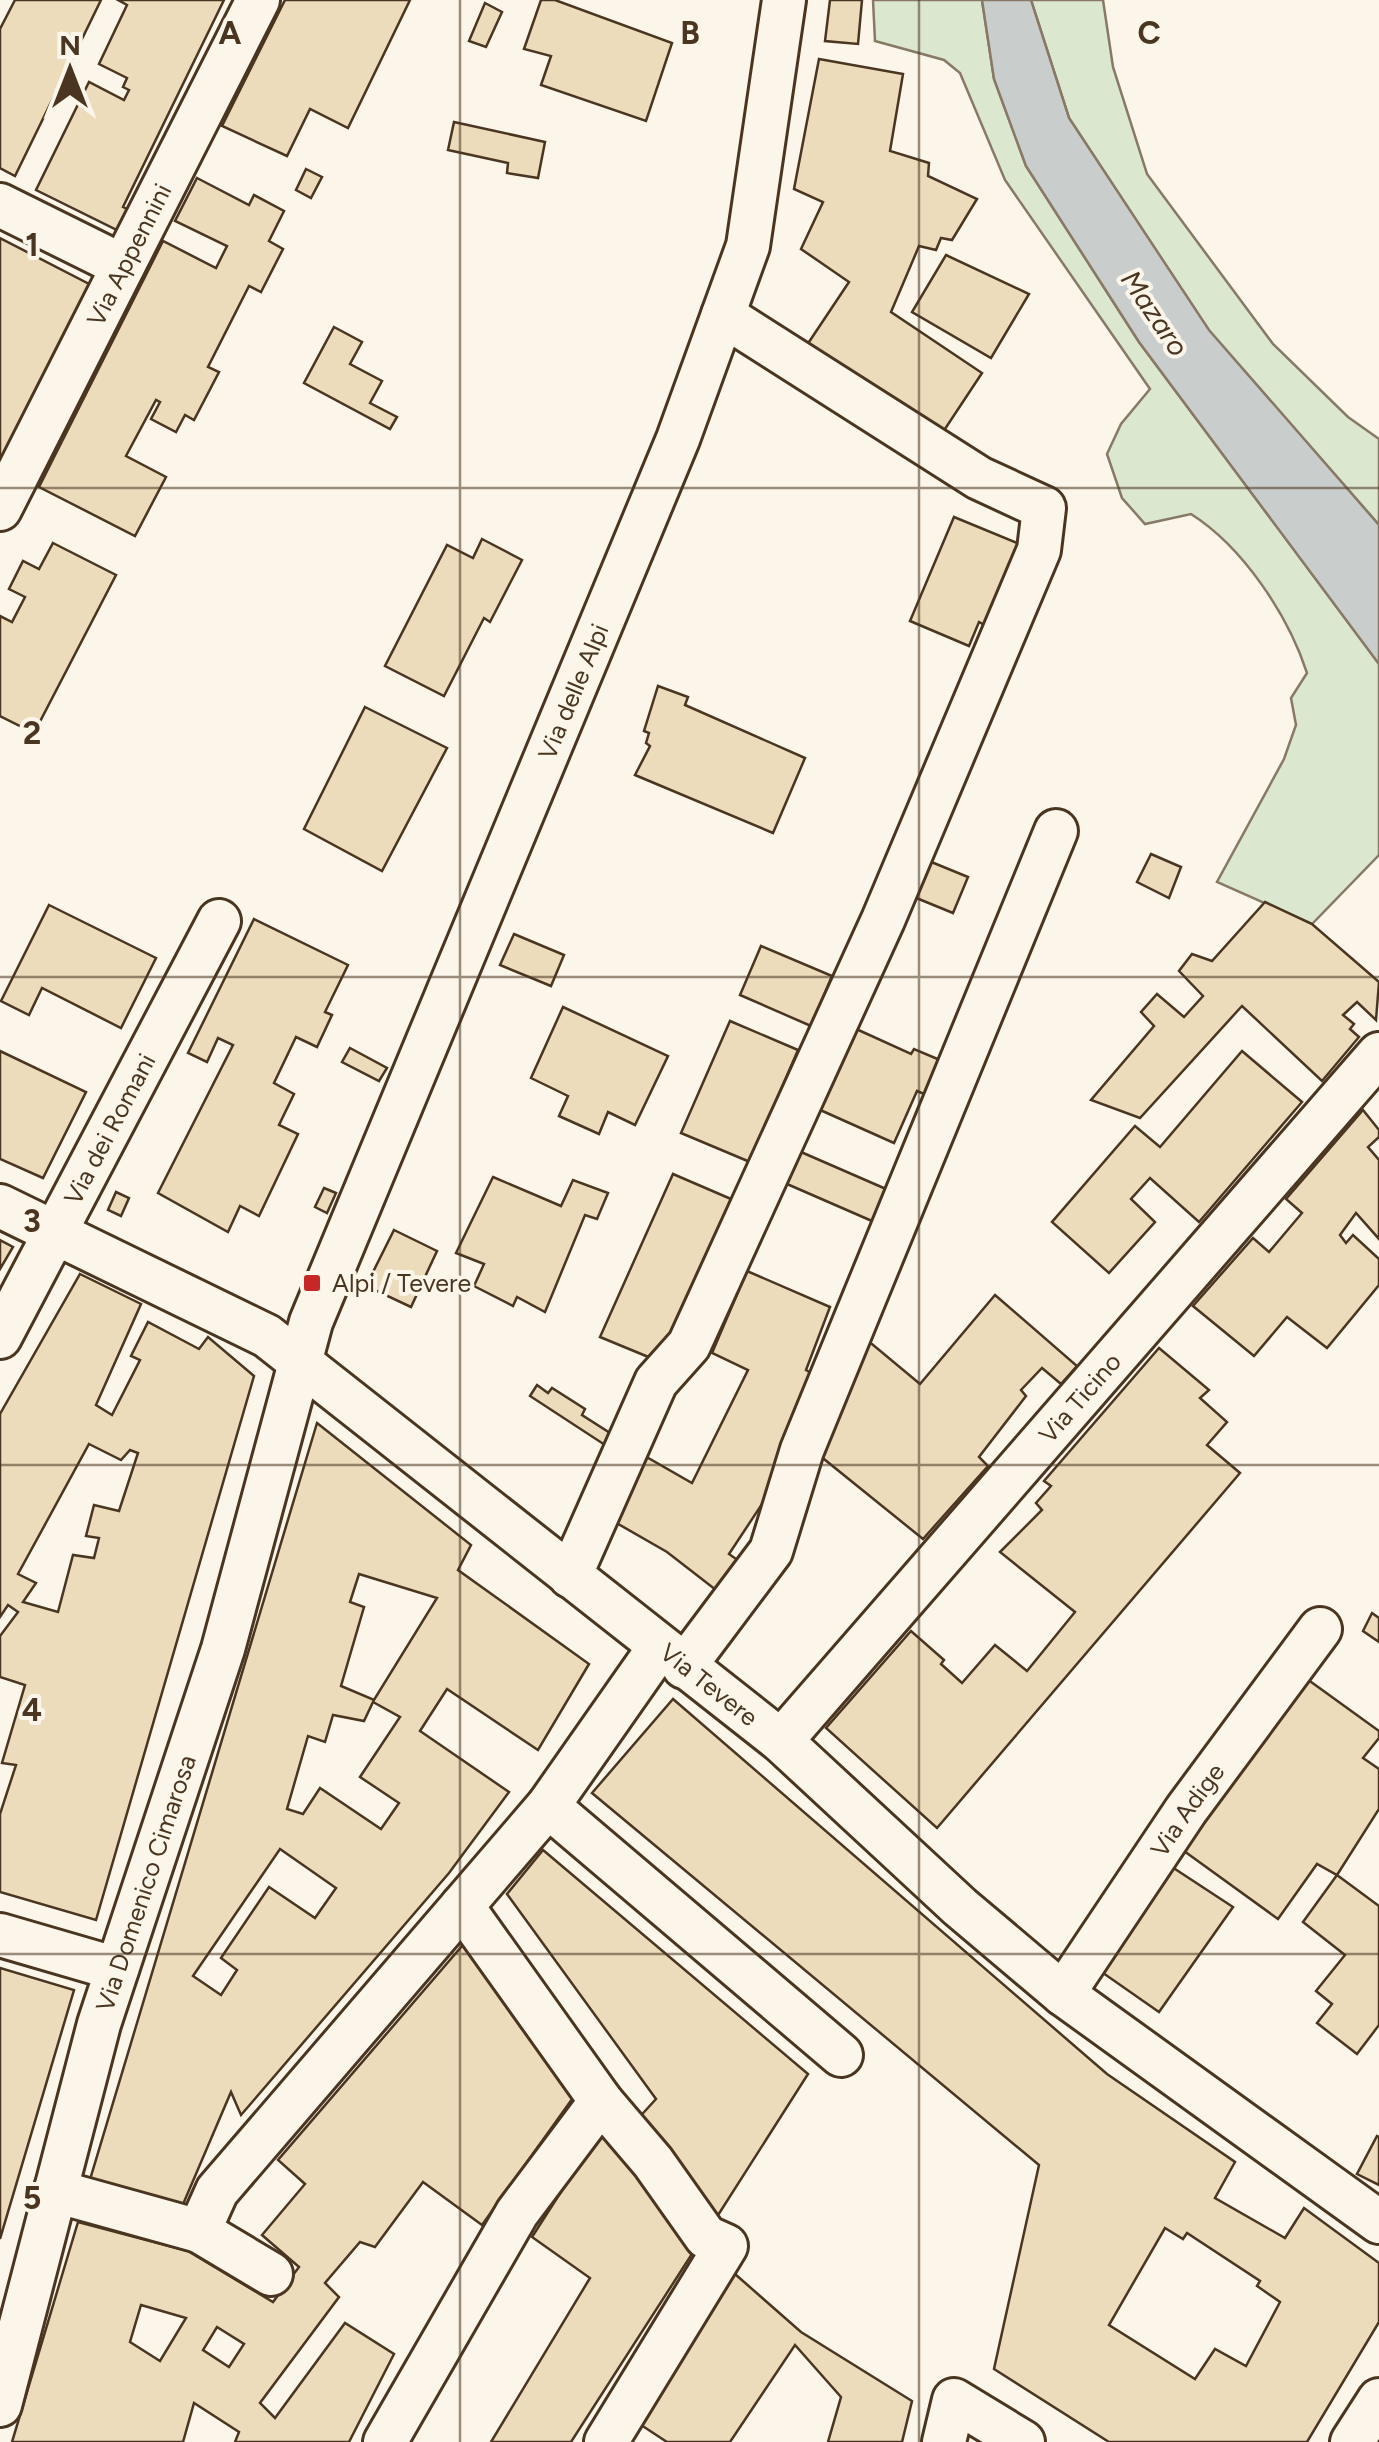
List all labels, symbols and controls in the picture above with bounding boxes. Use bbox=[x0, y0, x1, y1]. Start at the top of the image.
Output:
text: A bbox=[219, 14, 242, 52]
text: B bbox=[680, 14, 700, 52]
text: C bbox=[1137, 14, 1161, 52]
north arrow bbox=[20, 20, 120, 120]
text: N bbox=[59, 28, 81, 62]
street label: Via Appennini bbox=[80, 179, 177, 331]
text: 1 bbox=[25, 226, 39, 264]
water label: Mazaro bbox=[1114, 264, 1196, 362]
street label: Via delle Alpi bbox=[531, 619, 615, 764]
text: 2 bbox=[23, 714, 41, 752]
street label: Via dei Romani bbox=[57, 1048, 161, 1210]
text: 3 bbox=[23, 1202, 41, 1240]
place label: Alpi / Tevere bbox=[332, 1268, 471, 1298]
marker: Alpi / Tevere bbox=[301, 1272, 323, 1294]
street label: Via Ticino bbox=[1032, 1347, 1127, 1449]
street label: Via Tevere bbox=[654, 1637, 764, 1732]
text: 4 bbox=[22, 1691, 42, 1729]
street label: Via Domenico Cimarosa bbox=[89, 1751, 202, 2015]
street label: Via Adige bbox=[1144, 1757, 1230, 1863]
text: 5 bbox=[23, 2179, 41, 2217]

